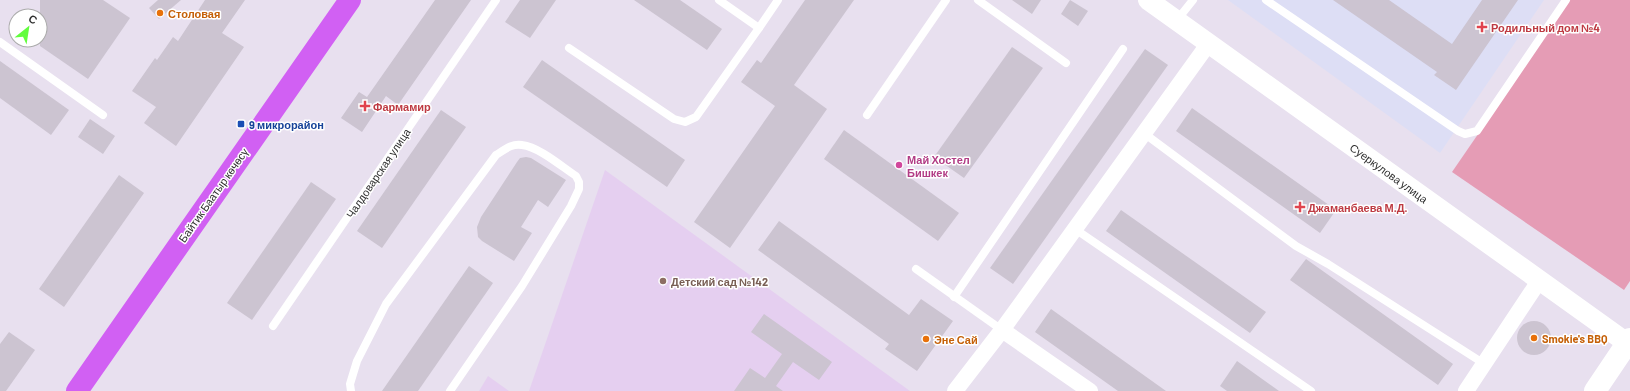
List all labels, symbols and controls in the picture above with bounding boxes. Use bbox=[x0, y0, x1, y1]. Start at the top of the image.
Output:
place label: Столовая bbox=[168, 7, 220, 20]
north arrow bbox=[8, 8, 48, 48]
marker: Столовая bbox=[155, 8, 165, 18]
text: С bbox=[27, 11, 40, 27]
marker: Родильный дом №4 bbox=[1476, 21, 1488, 33]
place label: Родильный дом №4 bbox=[1491, 21, 1600, 34]
place label: Фармамир bbox=[373, 100, 431, 113]
marker: Фармамир bbox=[360, 101, 370, 111]
place label: 9 микрорайон bbox=[249, 118, 324, 131]
marker: 9 микрорайон bbox=[236, 119, 246, 129]
street label: Чалдоварская улица bbox=[343, 125, 413, 220]
street label: Суеркулова улица bbox=[1348, 141, 1431, 206]
street label: Байтик Баатыр көчөсү bbox=[176, 145, 251, 245]
place label: Май Хостел Бишкек bbox=[907, 153, 970, 179]
marker: Май Хостел Бишкек bbox=[894, 160, 904, 170]
place label: Джаманбаева М.Д. bbox=[1308, 201, 1408, 214]
marker: Джаманбаева М.Д. bbox=[1295, 202, 1305, 212]
place label: Детский сад №142 bbox=[671, 275, 768, 288]
marker: Детский сад №142 bbox=[658, 276, 668, 286]
place label: Smokie's BBQ bbox=[1542, 332, 1608, 345]
place label: Эне Сай bbox=[934, 333, 978, 346]
marker: Smokie's BBQ bbox=[1529, 333, 1539, 343]
marker: Эне Сай bbox=[921, 334, 931, 344]

